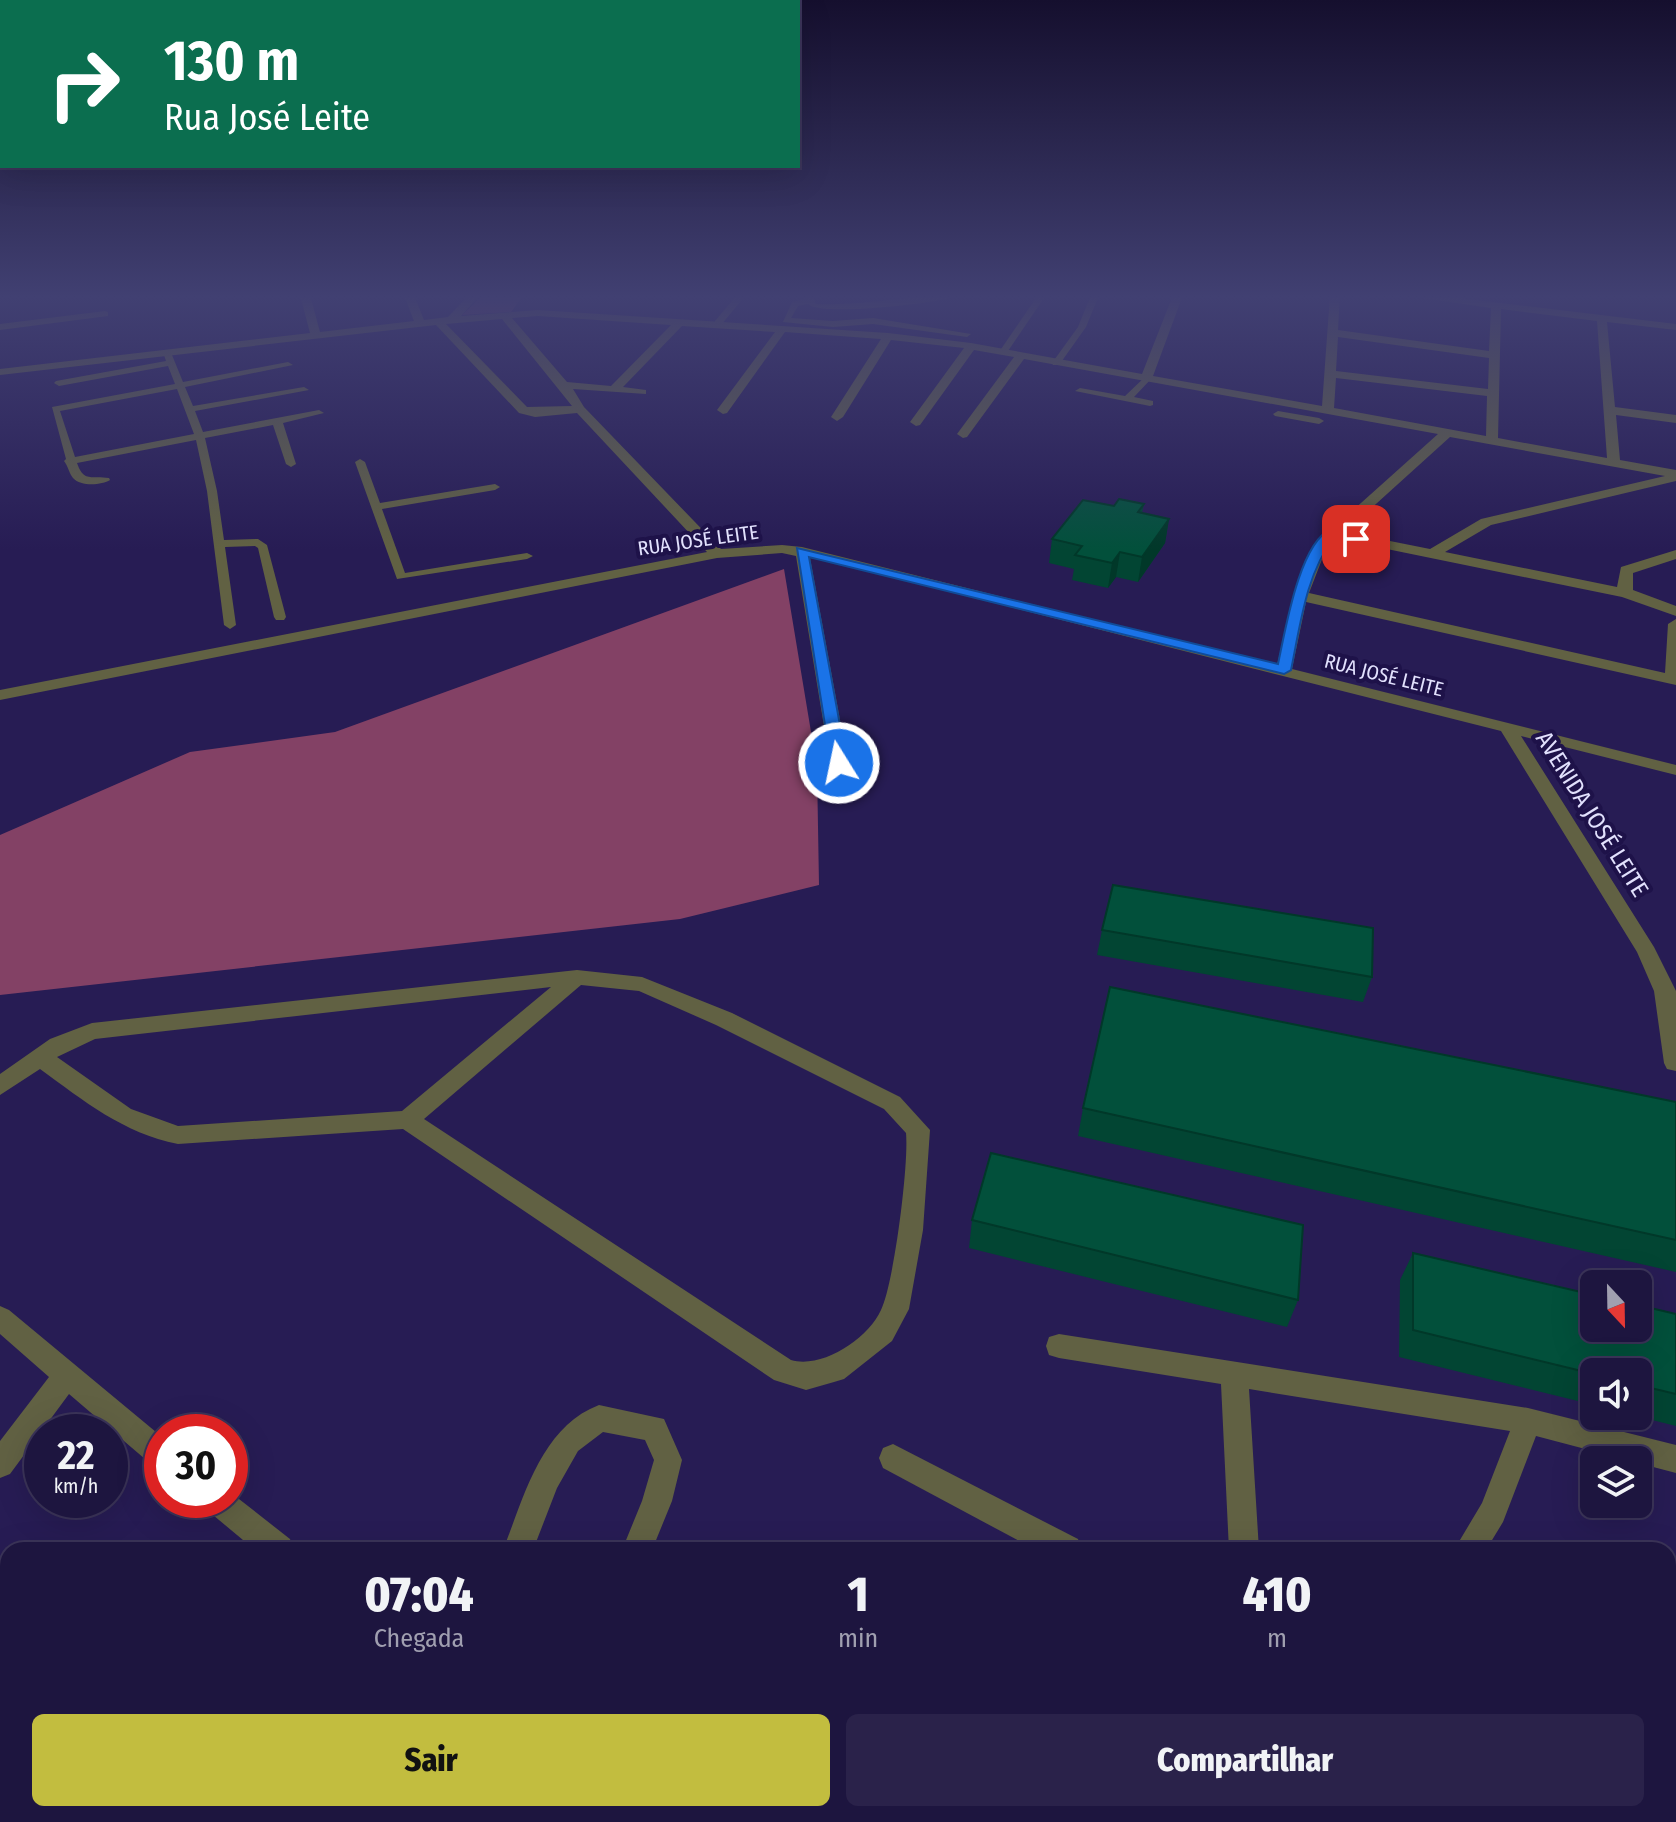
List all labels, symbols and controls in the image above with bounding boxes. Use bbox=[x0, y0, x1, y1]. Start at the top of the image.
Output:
text: 130 m bbox=[164, 28, 299, 95]
icon: right bbox=[32, 32, 136, 136]
text: Rua José Leite bbox=[164, 96, 370, 140]
pin bbox=[1322, 505, 1390, 573]
icon: arrive bbox=[1334, 517, 1378, 561]
street label: RUA JOSÉ LEITE bbox=[636, 520, 760, 560]
street label: RUA JOSÉ LEITE bbox=[1322, 649, 1446, 701]
position arrow bbox=[797, 721, 881, 805]
street label: AVENIDA JOSÉ LEITE bbox=[1530, 726, 1655, 902]
north arrow bbox=[1580, 1270, 1652, 1342]
map controls bbox=[1580, 1270, 1652, 1518]
button: sound bbox=[1580, 1358, 1652, 1430]
speed limit sign: 30 bbox=[144, 1414, 248, 1518]
text: 22 bbox=[57, 1432, 95, 1480]
button: layers bbox=[1580, 1446, 1652, 1518]
text: km/h bbox=[54, 1474, 98, 1498]
text: 07:04 bbox=[364, 1566, 474, 1624]
text: 1 bbox=[848, 1566, 869, 1624]
text: 410 bbox=[1243, 1566, 1312, 1624]
text: Chegada bbox=[374, 1623, 464, 1654]
text: min bbox=[838, 1623, 878, 1654]
text: m bbox=[1267, 1623, 1287, 1654]
button: Sair bbox=[32, 1714, 830, 1806]
button: Compartilhar bbox=[846, 1714, 1644, 1806]

